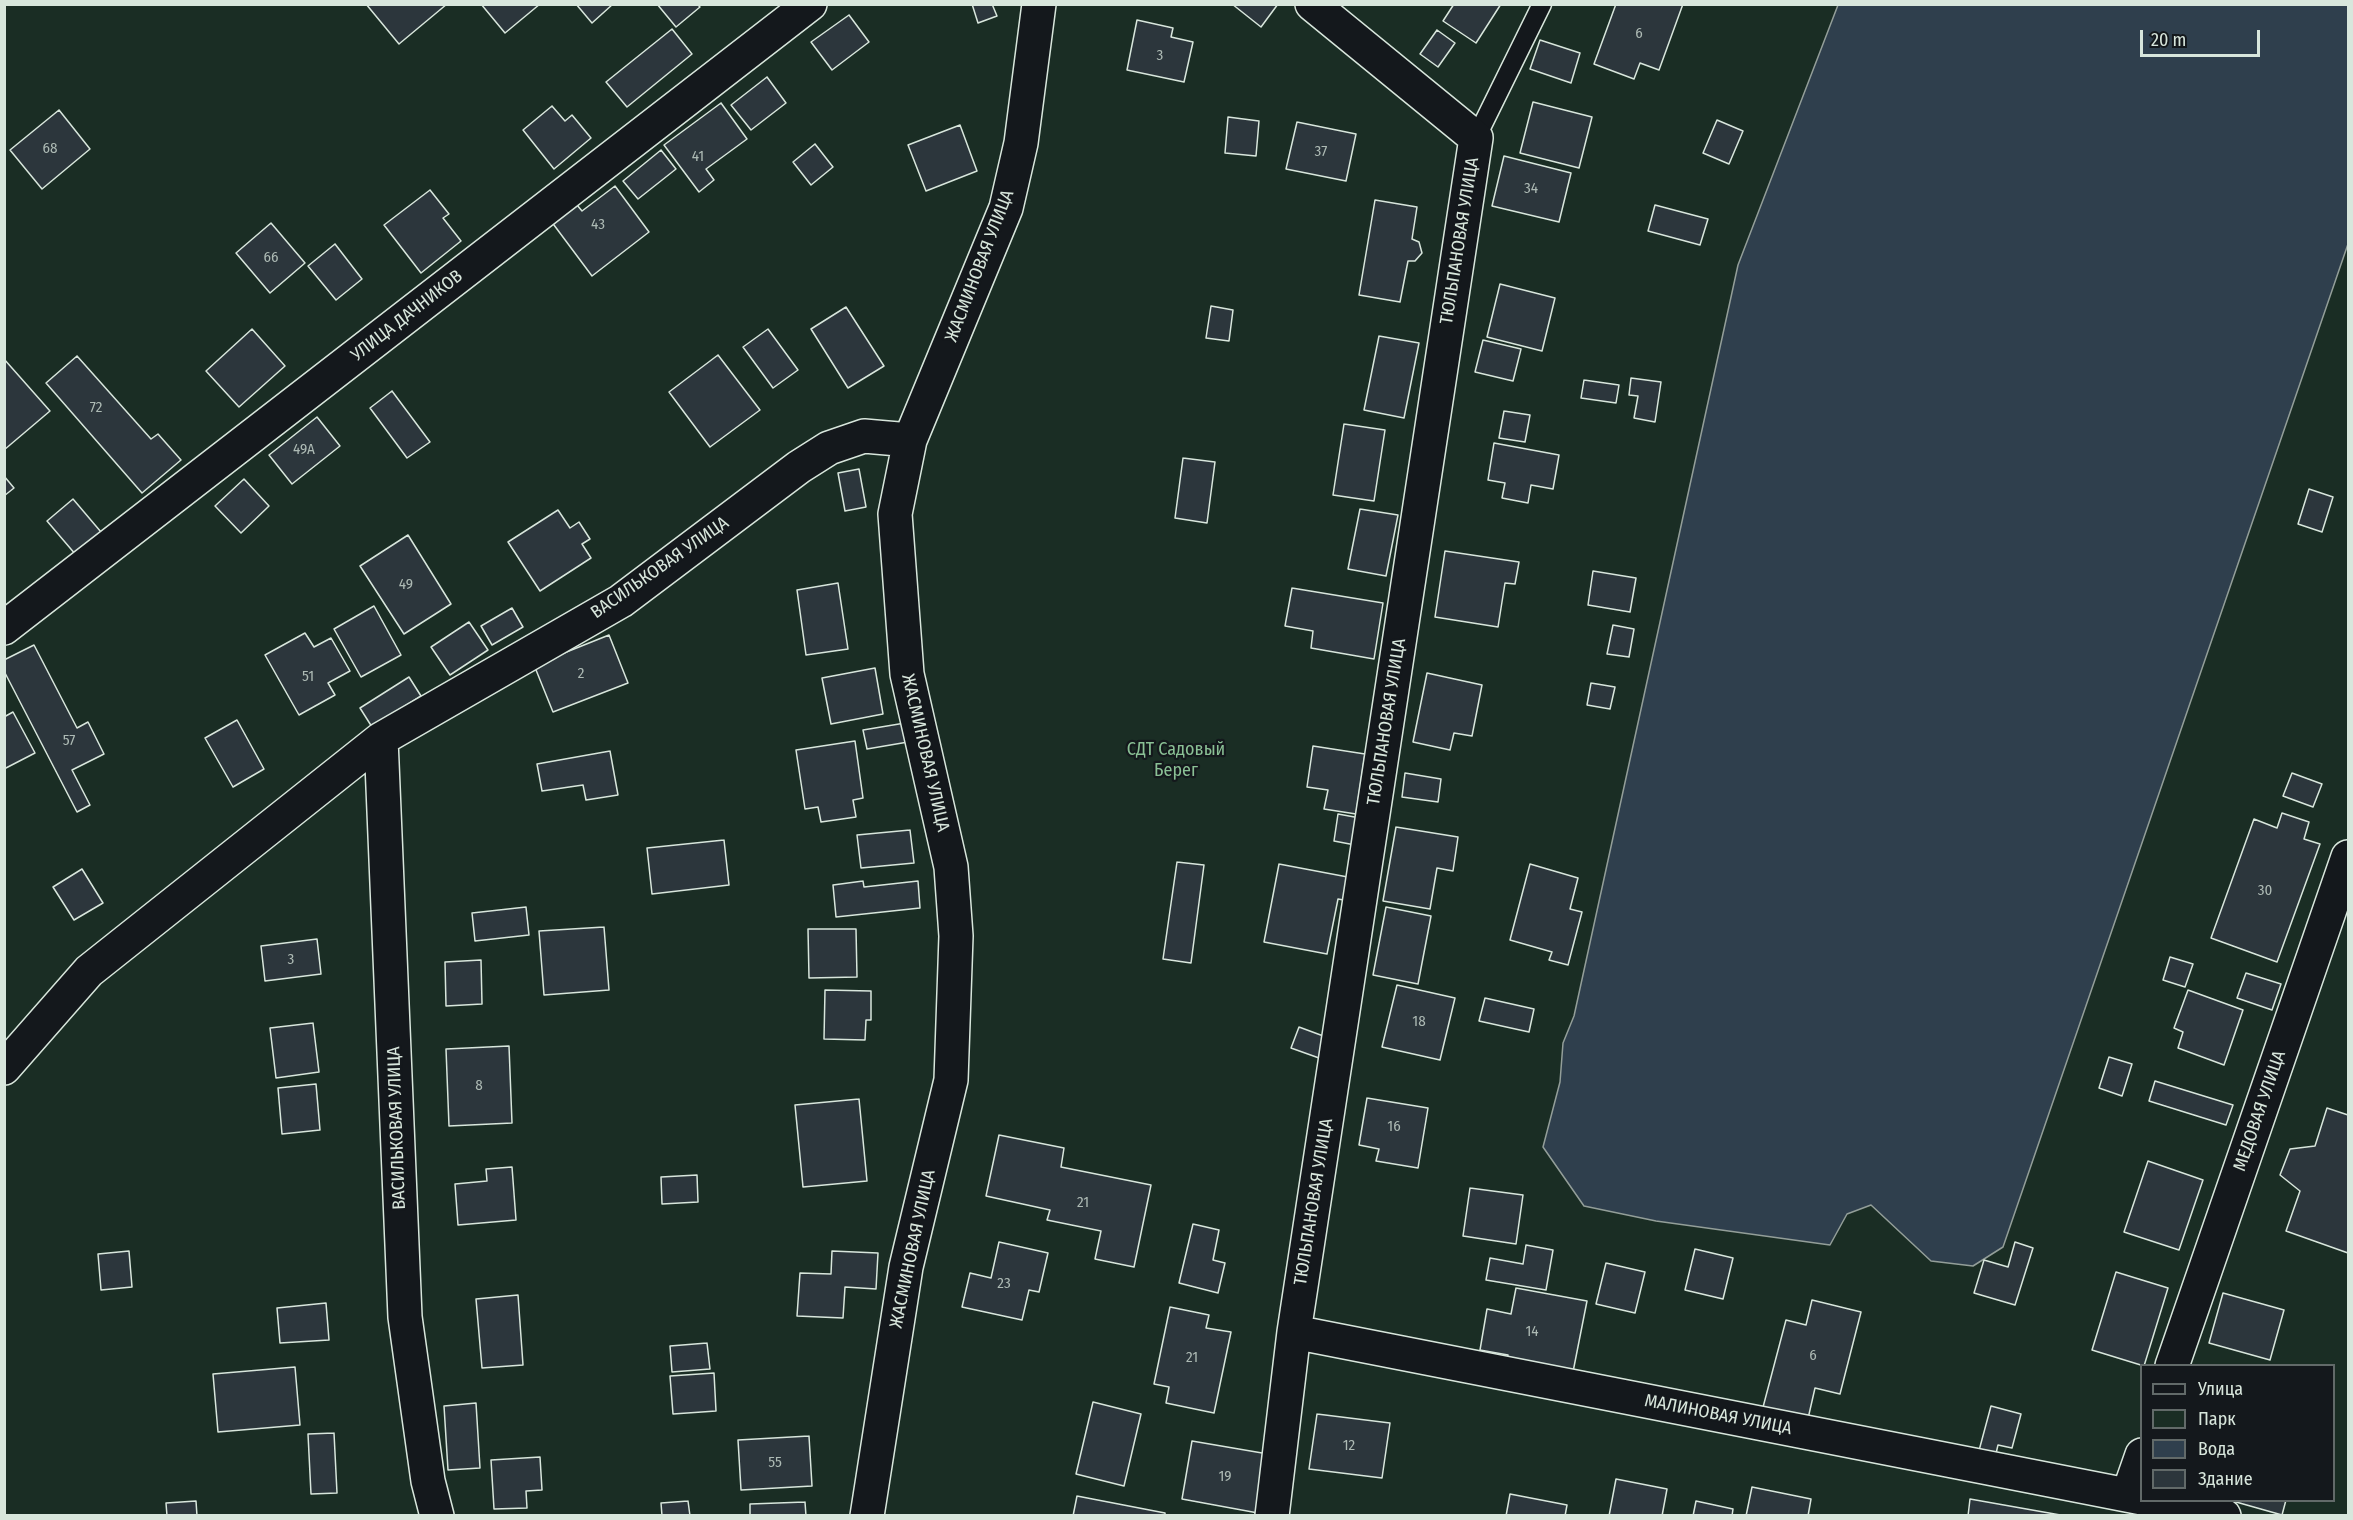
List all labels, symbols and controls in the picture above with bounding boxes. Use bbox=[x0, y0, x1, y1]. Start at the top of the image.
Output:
scale bar bbox=[2143, 18, 2263, 56]
house number: 6 bbox=[1635, 25, 1643, 43]
text: 20 m bbox=[2151, 29, 2186, 51]
house number: 3 bbox=[1157, 47, 1163, 65]
house number: 68 bbox=[43, 140, 57, 158]
house number: 37 bbox=[1315, 143, 1327, 161]
house number: 41 bbox=[692, 148, 704, 166]
street label: ТЮЛЬПАНОВАЯ УЛИЦА bbox=[1436, 156, 1484, 326]
house number: 34 bbox=[1524, 180, 1538, 198]
street label: ЖАСМИНОВАЯ УЛИЦА bbox=[941, 187, 1019, 345]
house number: 43 bbox=[591, 216, 605, 234]
house number: 66 bbox=[264, 249, 278, 267]
street label: УЛИЦА ДАЧНИКОВ bbox=[347, 266, 467, 366]
house number: 72 bbox=[90, 399, 102, 417]
house number: 49А bbox=[293, 441, 315, 459]
street label: ВАСИЛЬКОВАЯ УЛИЦА bbox=[587, 512, 733, 624]
house number: 49 bbox=[399, 576, 413, 594]
street label: ТЮЛЬПАНОВАЯ УЛИЦА bbox=[1363, 637, 1411, 807]
house number: 2 bbox=[578, 665, 584, 683]
house number: 51 bbox=[302, 668, 314, 686]
street label: ЖАСМИНОВАЯ УЛИЦА bbox=[896, 672, 954, 834]
house number: 57 bbox=[63, 732, 75, 750]
park label: СДТ Садовый Берег bbox=[1127, 739, 1225, 782]
house number: 30 bbox=[2258, 882, 2272, 900]
house number: 3 bbox=[288, 951, 294, 969]
house number: 18 bbox=[1412, 1013, 1426, 1031]
street label: ВАСИЛЬКОВАЯ УЛИЦА bbox=[383, 1046, 411, 1210]
street label: МЕДОВАЯ УЛИЦА bbox=[2229, 1048, 2291, 1174]
house number: 8 bbox=[475, 1077, 483, 1095]
street label: ТЮЛЬПАНОВАЯ УЛИЦА bbox=[1290, 1117, 1338, 1287]
house number: 16 bbox=[1387, 1118, 1401, 1136]
street label: ЖАСМИНОВАЯ УЛИЦА bbox=[886, 1168, 940, 1330]
house number: 21 bbox=[1077, 1194, 1089, 1212]
house number: 23 bbox=[997, 1275, 1011, 1293]
house number: 14 bbox=[1525, 1323, 1539, 1341]
house number: 6 bbox=[1809, 1347, 1817, 1365]
house number: 21 bbox=[1186, 1349, 1198, 1367]
legend bbox=[2140, 1364, 2335, 1502]
text: Улица bbox=[2198, 1378, 2243, 1400]
street label: МАЛИНОВАЯ УЛИЦА bbox=[1643, 1390, 1793, 1440]
text: Парк bbox=[2198, 1408, 2236, 1430]
house number: 12 bbox=[1343, 1437, 1355, 1455]
text: Вода bbox=[2198, 1438, 2235, 1460]
house number: 55 bbox=[768, 1454, 782, 1472]
house number: 19 bbox=[1218, 1468, 1232, 1486]
text: Здание bbox=[2198, 1468, 2253, 1490]

